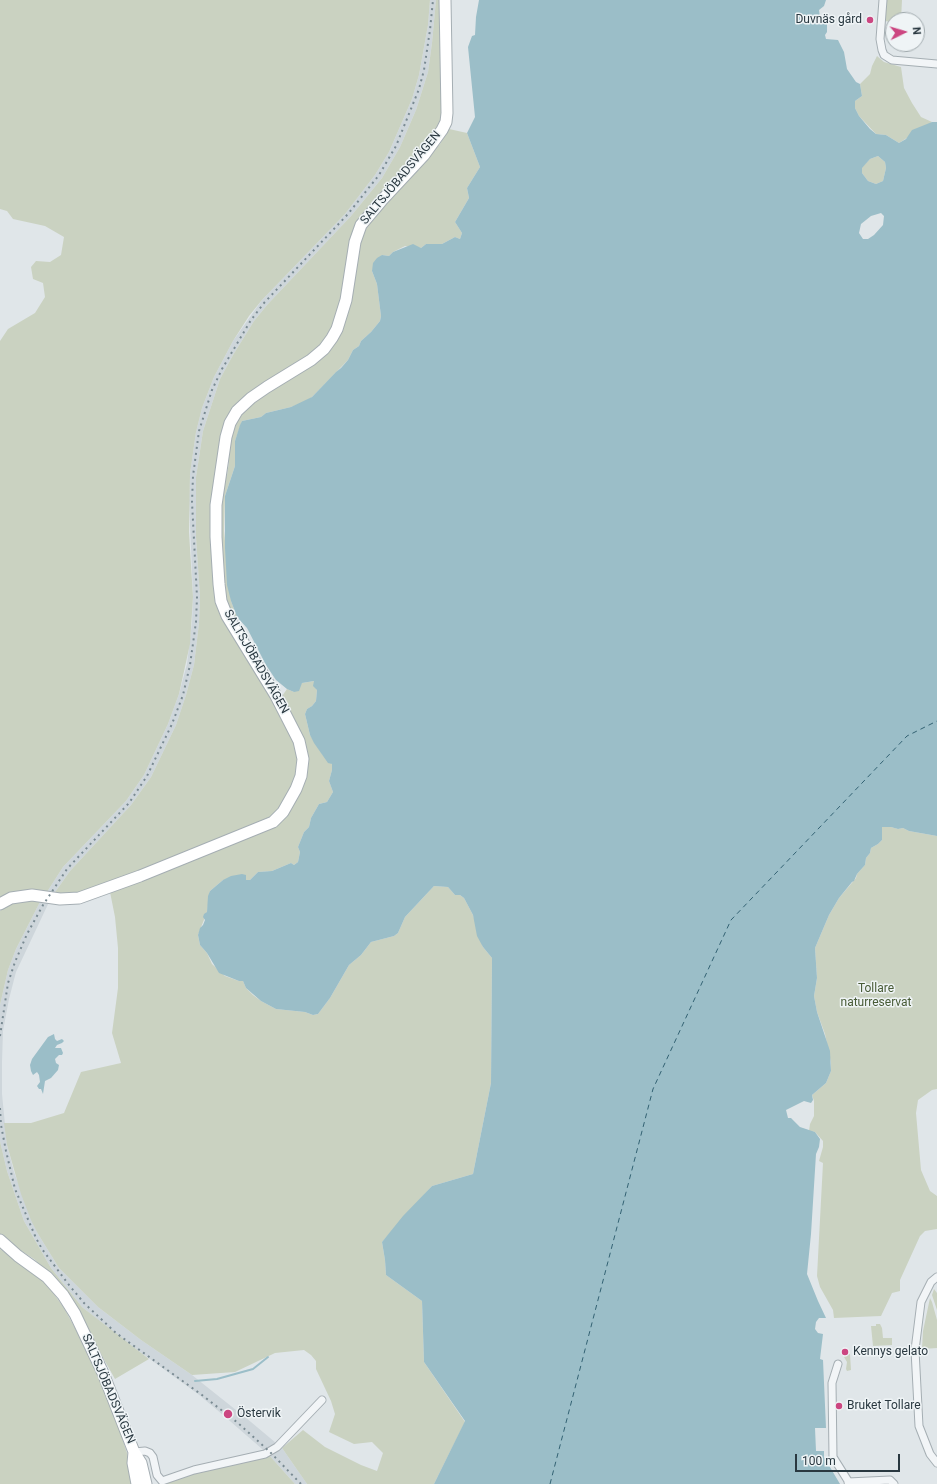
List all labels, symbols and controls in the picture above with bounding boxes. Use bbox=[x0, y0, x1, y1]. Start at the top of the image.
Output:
north arrow bbox=[885, 12, 925, 52]
place label: Duvnäs gård bbox=[795, 13, 862, 27]
marker: Duvnäs gård bbox=[865, 15, 875, 25]
text: N bbox=[910, 27, 923, 35]
street label: SALTSJÖBADSVÄGEN bbox=[358, 128, 444, 228]
street label: SALTSJÖBADSVÄGEN bbox=[220, 607, 292, 717]
park label: Tollare naturreservat bbox=[841, 982, 911, 1010]
street label: SALTSJÖBADSVÄGEN bbox=[78, 1332, 138, 1446]
place label: Kennys gelato bbox=[853, 1345, 928, 1359]
marker: Kennys gelato bbox=[840, 1347, 850, 1357]
place label: Bruket Tollare bbox=[847, 1399, 920, 1413]
marker: Bruket Tollare bbox=[834, 1401, 844, 1411]
place label: Östervik bbox=[237, 1407, 281, 1421]
marker: Östervik bbox=[222, 1408, 234, 1420]
scale bar bbox=[797, 1446, 902, 1472]
text: 100 m bbox=[802, 1454, 836, 1468]

